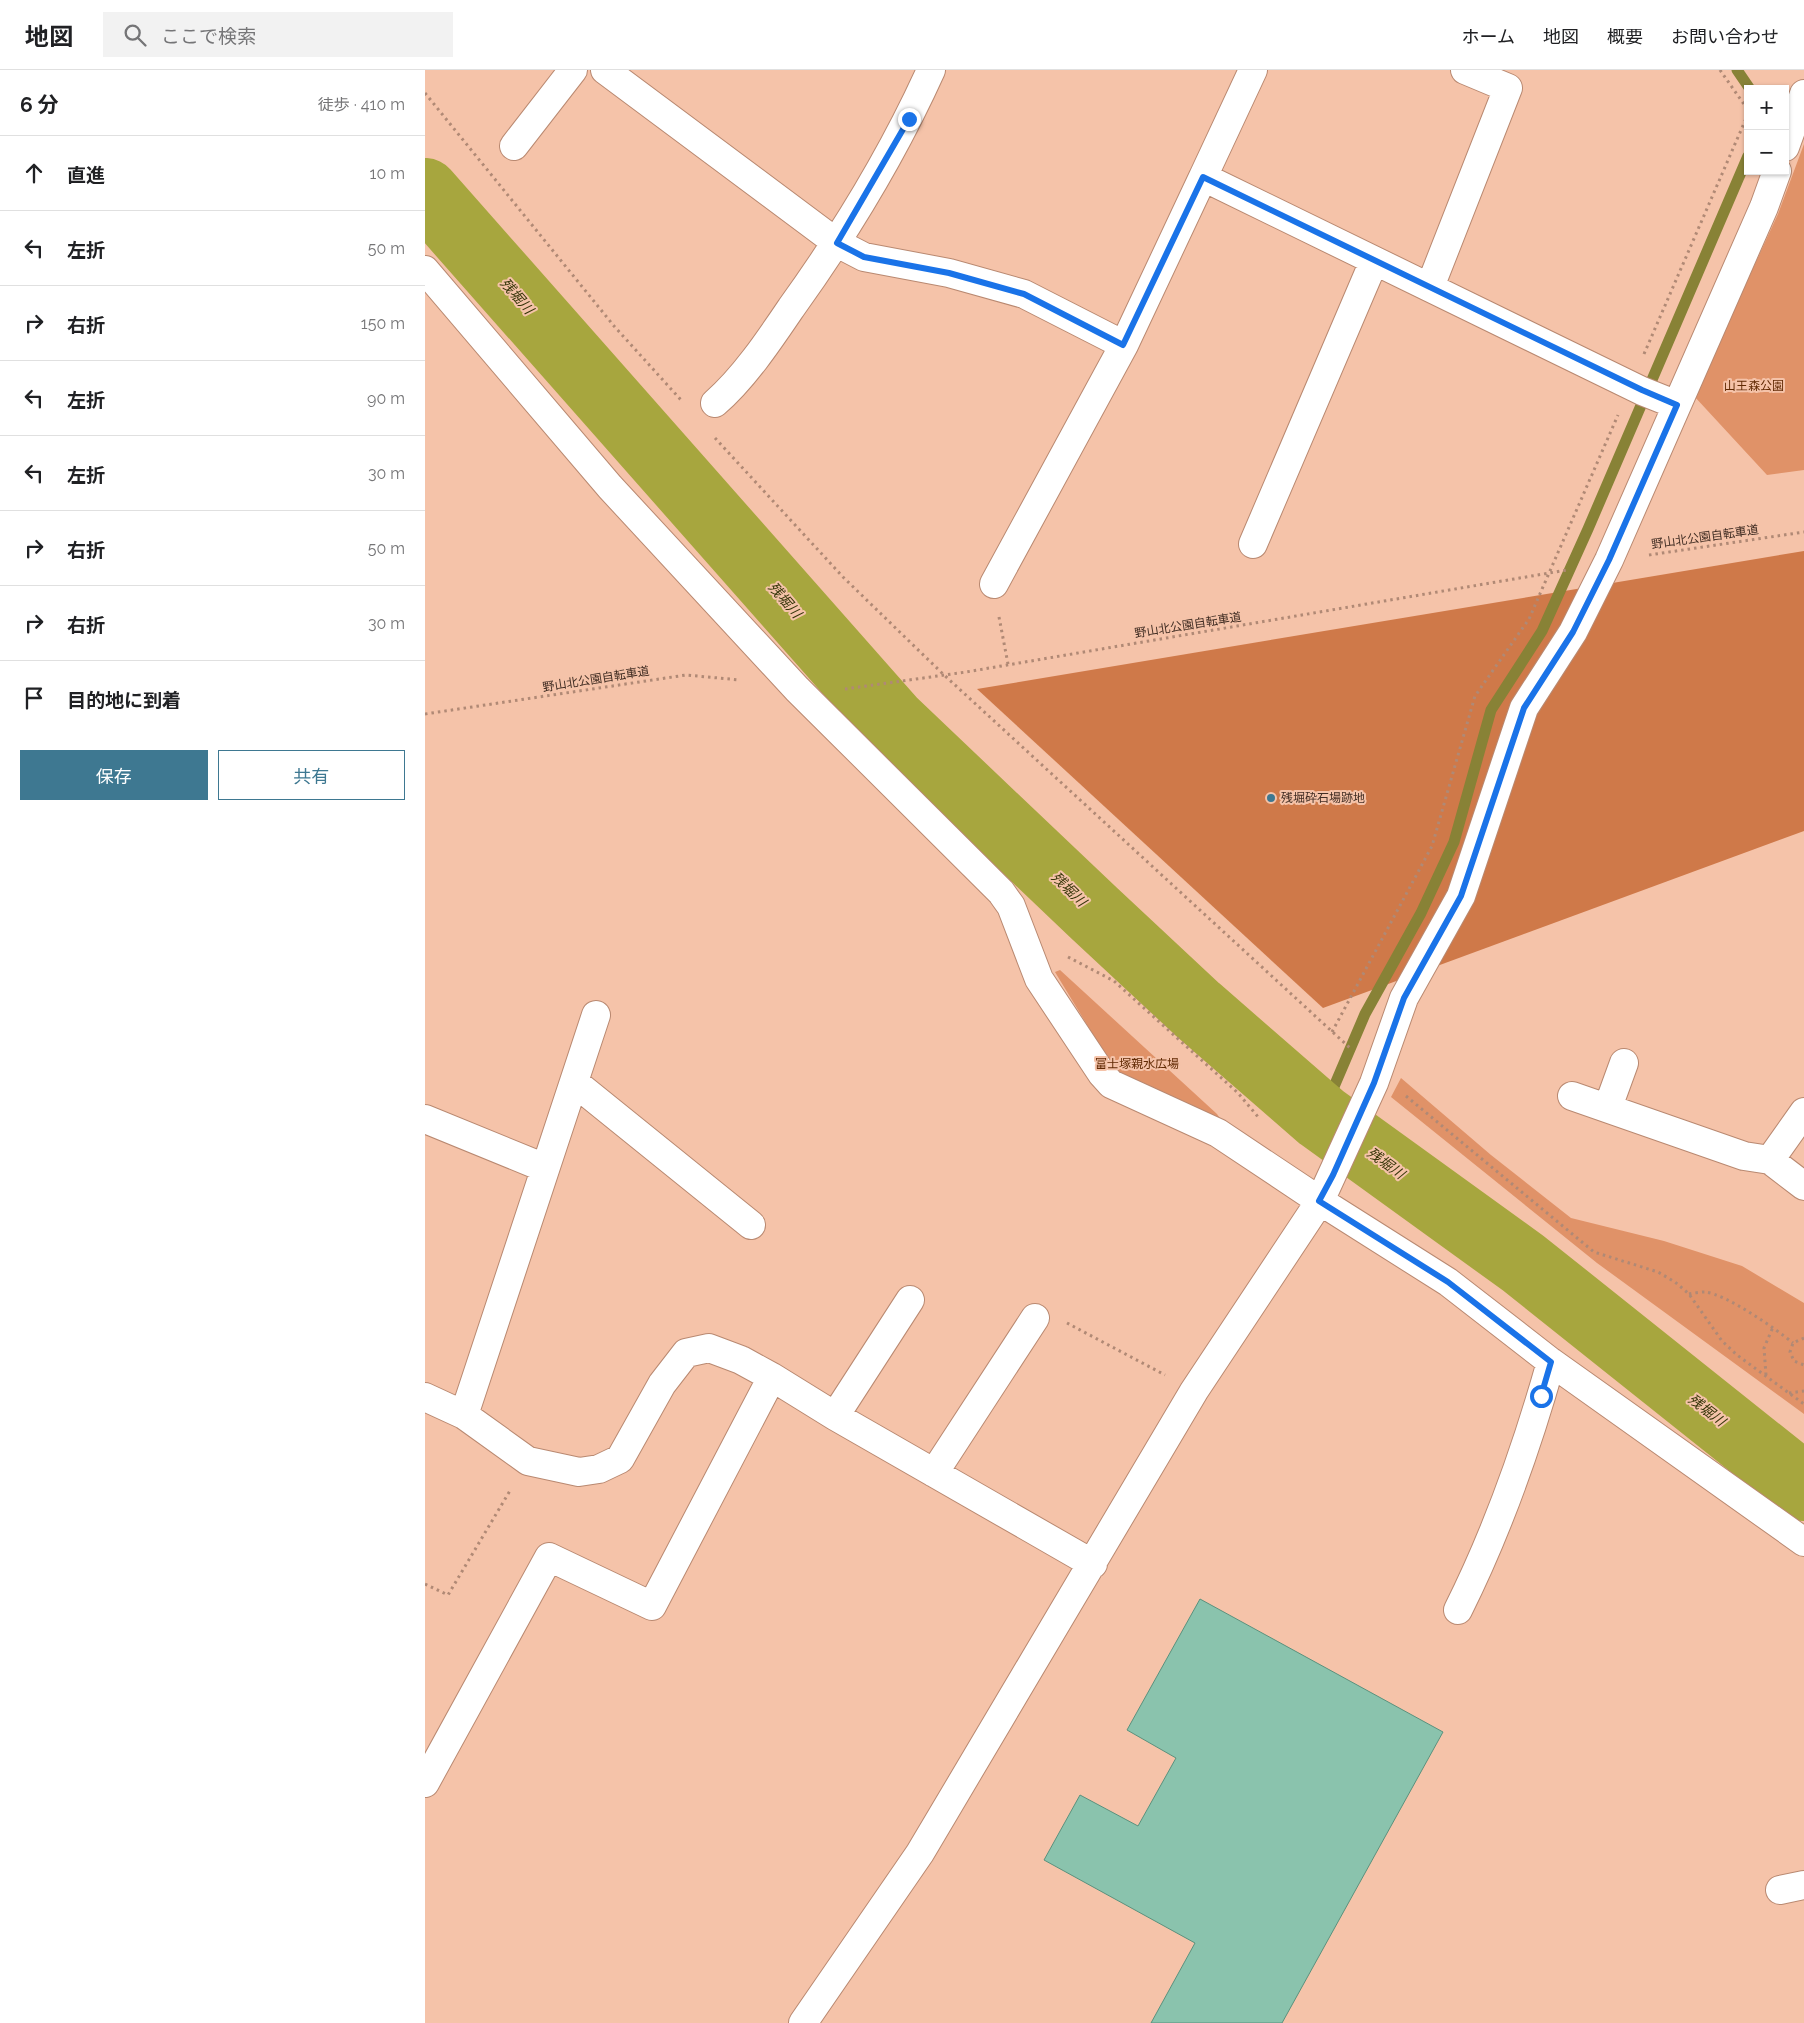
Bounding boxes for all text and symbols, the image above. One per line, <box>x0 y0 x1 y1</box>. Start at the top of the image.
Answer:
search box <box>103 12 453 57</box>
icon: search <box>121 21 149 49</box>
text: 地図 <box>25 22 73 51</box>
text: ここで検索 <box>161 25 256 47</box>
text: ホーム <box>1462 26 1515 47</box>
text: 地図 <box>1543 26 1579 47</box>
text: 概要 <box>1607 26 1643 47</box>
text: お問い合わせ <box>1671 26 1779 47</box>
map controls <box>1744 85 1789 175</box>
button: + <box>1744 85 1789 130</box>
text: 6 分 <box>20 92 59 117</box>
text: 徒歩 · 410 m <box>318 95 405 114</box>
route end <box>898 108 921 131</box>
button: − <box>1744 130 1789 175</box>
icon: ahead <box>20 159 48 187</box>
text: 直進 <box>67 164 105 186</box>
text: 10 m <box>370 164 405 183</box>
icon: left <box>20 234 48 262</box>
text: 左折 <box>67 239 105 261</box>
text: 50 m <box>368 239 405 258</box>
water label: 残堀川 <box>497 275 538 319</box>
icon: right <box>20 309 48 337</box>
text: 右折 <box>67 314 105 336</box>
text: 150 m <box>361 314 405 333</box>
park label: 山王森公園 <box>1724 379 1784 393</box>
icon: left <box>20 384 48 412</box>
text: 左折 <box>67 389 105 411</box>
text: 90 m <box>367 389 405 408</box>
icon: left <box>20 459 48 487</box>
text: 左折 <box>67 464 105 486</box>
text: 30 m <box>368 464 405 483</box>
street label: 野山北公園自転車道 <box>1651 523 1759 551</box>
icon: right <box>20 534 48 562</box>
text: 右折 <box>67 539 105 561</box>
text: 50 m <box>368 539 405 558</box>
water label: 残堀川 <box>765 579 806 623</box>
icon: right <box>20 609 48 637</box>
street label: 野山北公園自転車道 <box>1134 610 1242 640</box>
text: 右折 <box>67 614 105 636</box>
text: 30 m <box>368 614 405 633</box>
street label: 野山北公園自転車道 <box>542 664 650 694</box>
icon: arrive <box>20 684 48 712</box>
text: 目的地に到着 <box>67 689 181 711</box>
button: 保存 <box>20 750 208 800</box>
button: 共有 <box>218 750 405 800</box>
place label: 残堀砕石場跡地 <box>1281 791 1365 805</box>
marker: 残堀砕石場跡地 <box>1265 792 1277 804</box>
water label: 残堀川 <box>1048 869 1091 911</box>
park label: 富士塚親水広場 <box>1095 1057 1179 1071</box>
water label: 残堀川 <box>1364 1144 1409 1183</box>
route start <box>1530 1385 1553 1408</box>
water label: 残堀川 <box>1686 1391 1730 1430</box>

